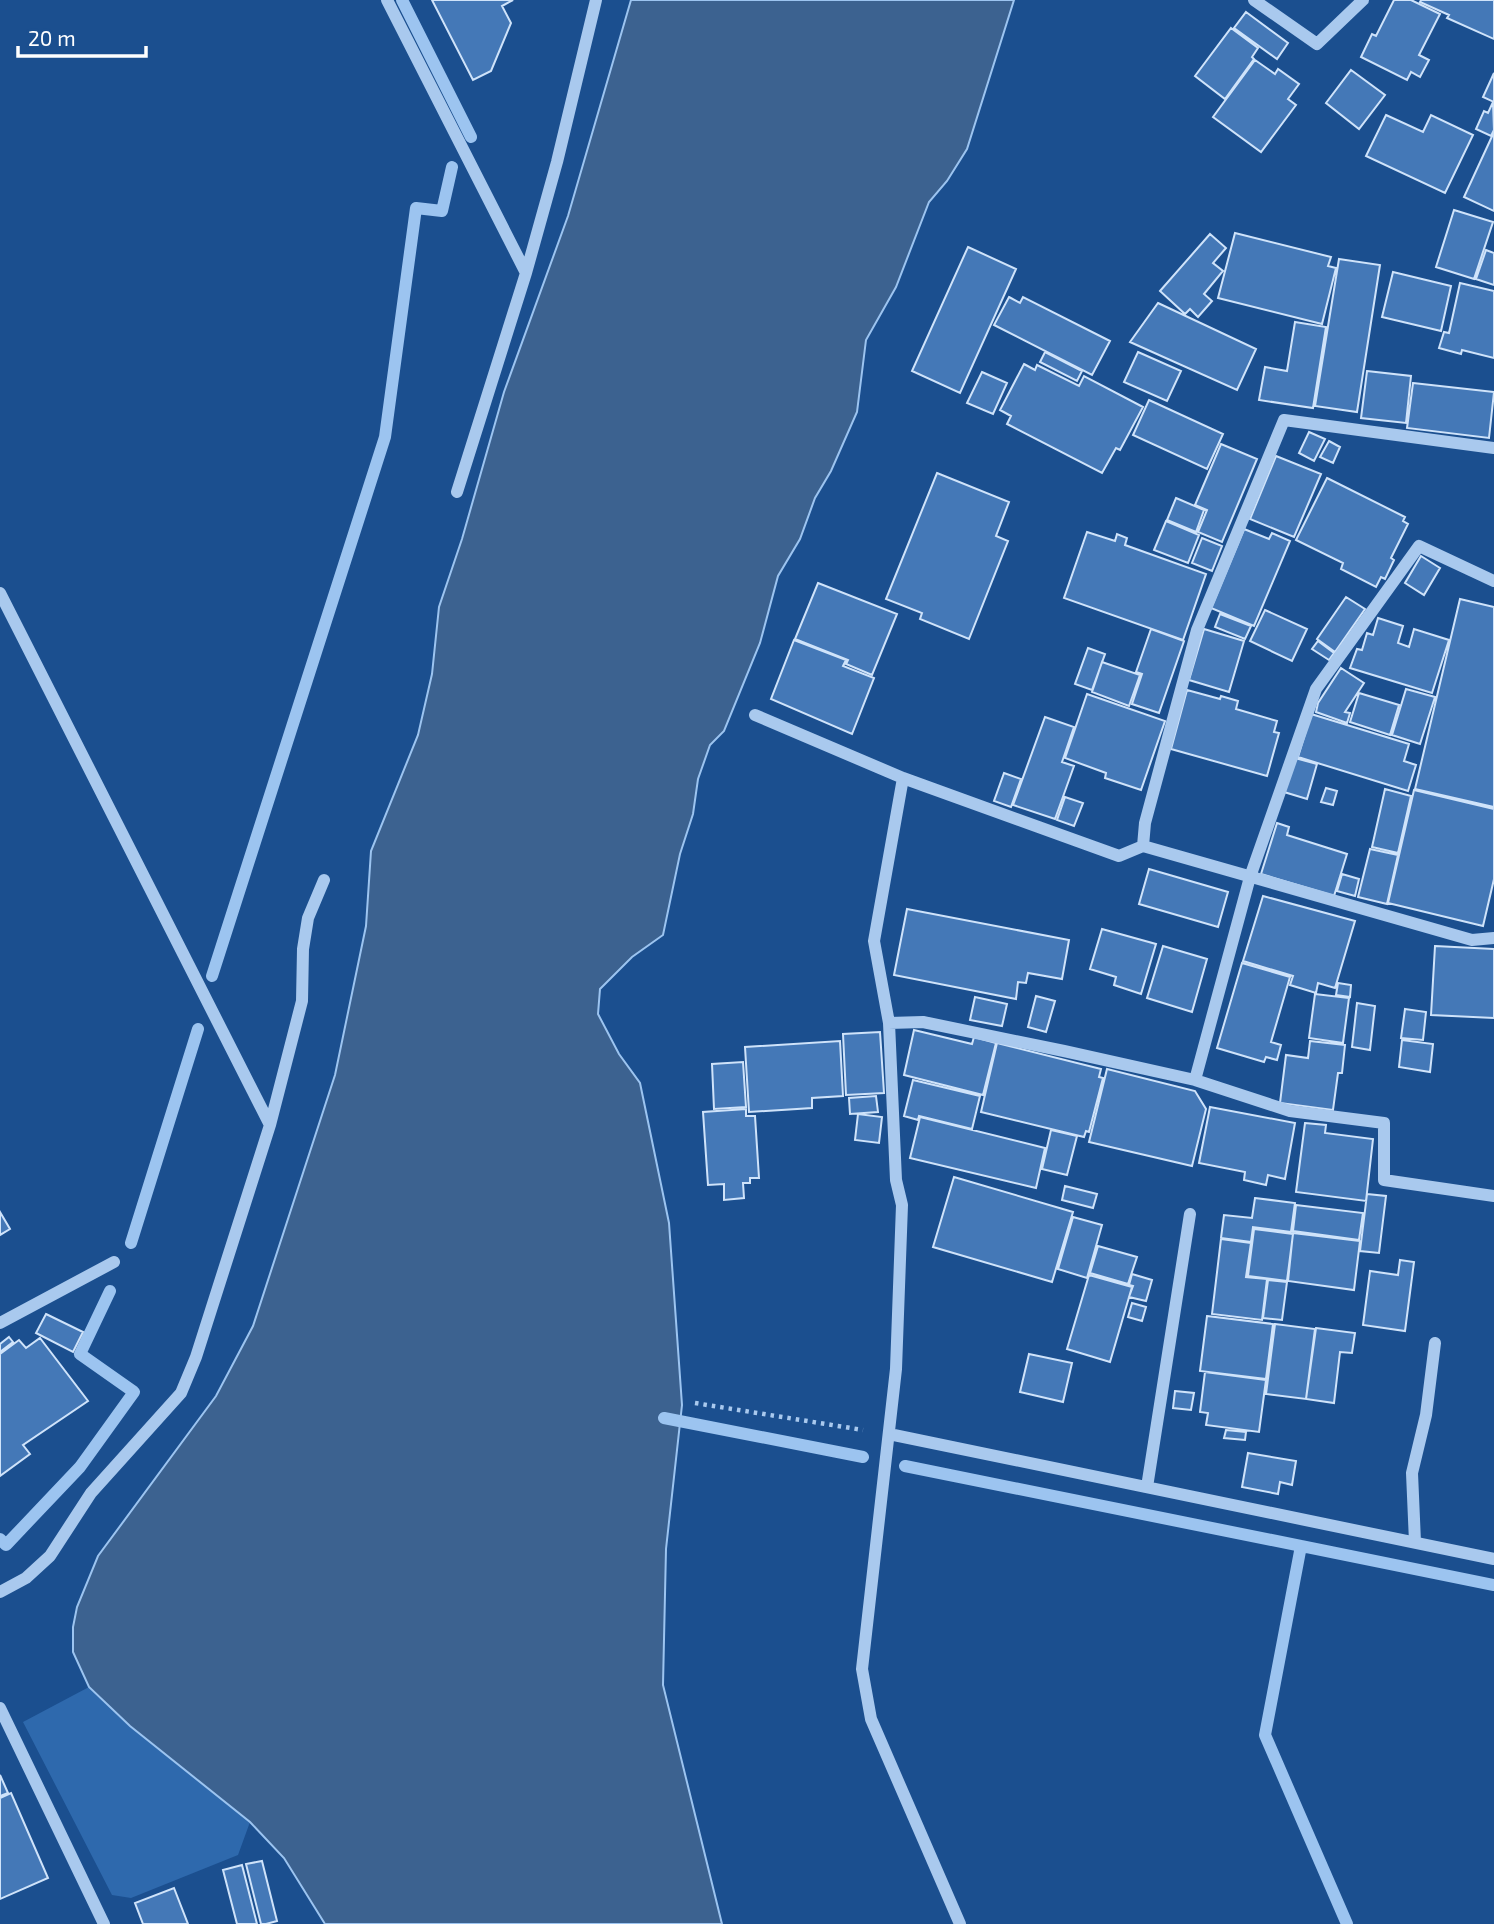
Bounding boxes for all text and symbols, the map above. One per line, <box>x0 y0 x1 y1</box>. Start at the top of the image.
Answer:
scale bar <box>18 14 145 58</box>
text: 20 m <box>28 25 76 50</box>

